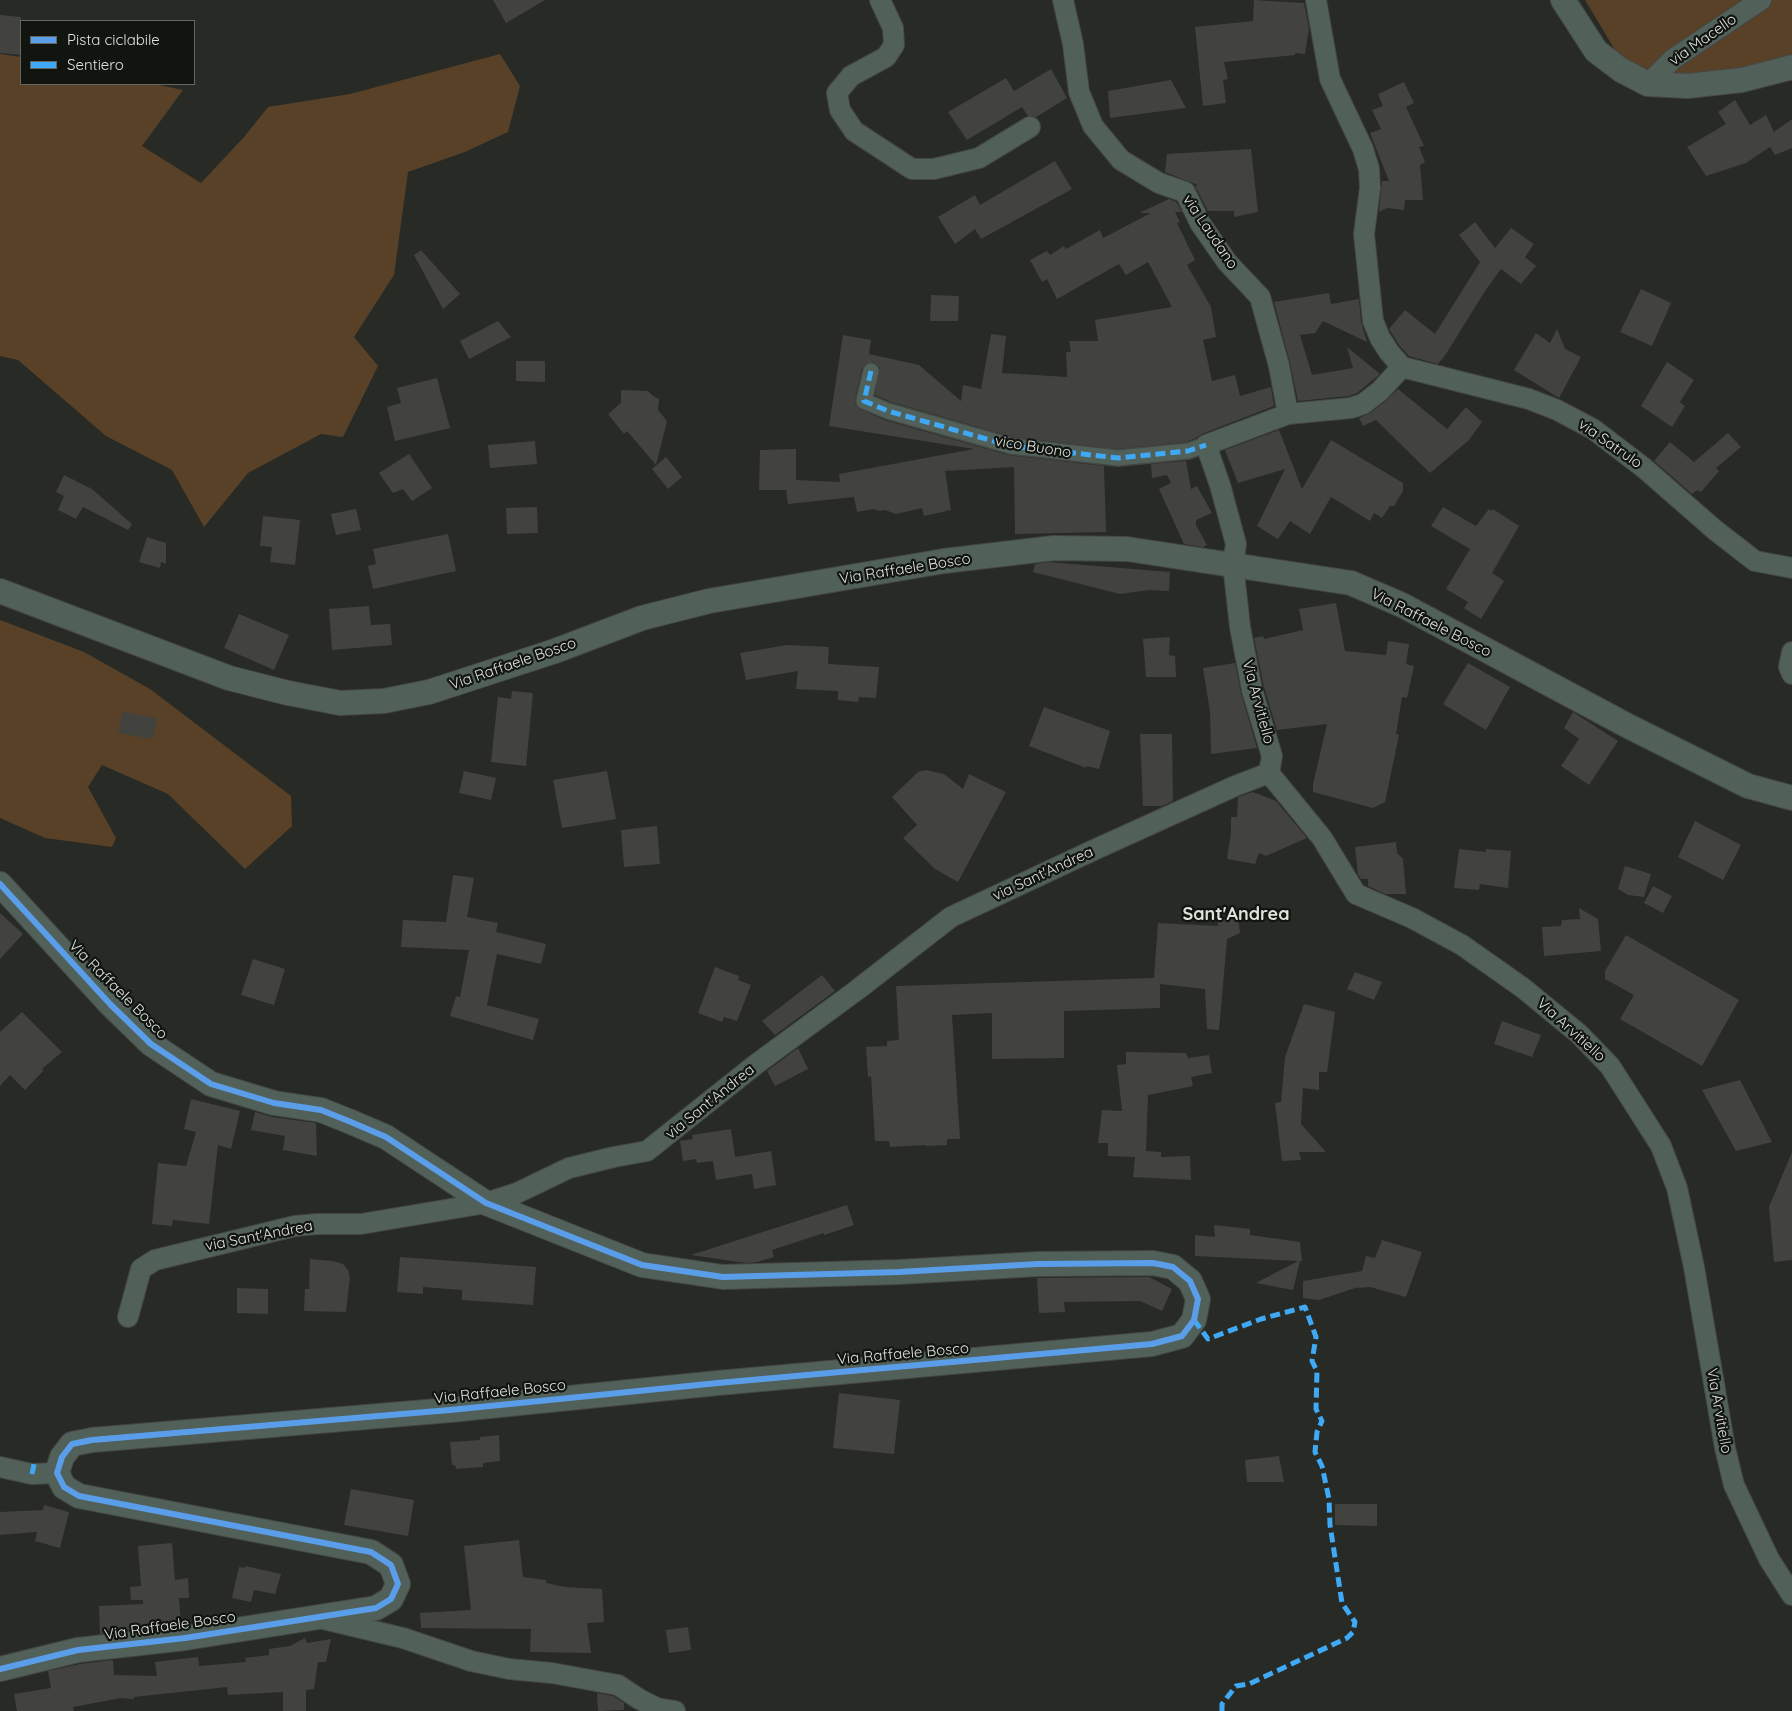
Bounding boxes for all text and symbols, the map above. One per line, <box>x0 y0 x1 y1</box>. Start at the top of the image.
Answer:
street label: via Macello <box>1666 10 1740 70</box>
legend <box>20 20 195 85</box>
text: Pista ciclabile <box>67 30 160 49</box>
text: Sentiero <box>67 55 124 74</box>
street label: via Laudano <box>1179 191 1241 273</box>
street label: via Satrulo <box>1575 416 1645 472</box>
street label: vico Buono <box>993 432 1073 462</box>
street label: Via Raffaele Bosco <box>838 550 972 588</box>
street label: Via Raffaele Bosco <box>1368 585 1494 661</box>
street label: Via Raffaele Bosco <box>447 634 579 694</box>
street label: Via Arvitiello <box>1238 658 1278 746</box>
street label: via Sant'Andrea <box>990 843 1096 905</box>
district label: Sant'Andrea <box>1183 904 1289 926</box>
street label: Via Raffaele Bosco <box>65 937 171 1043</box>
street label: Via Arvitiello <box>1533 994 1609 1066</box>
street label: via Sant'Andrea <box>662 1061 758 1143</box>
street label: via Sant'Andrea <box>204 1217 314 1255</box>
street label: Via Raffaele Bosco <box>836 1339 970 1369</box>
street label: Via Arvitiello <box>1703 1367 1735 1455</box>
street label: Via Raffaele Bosco <box>433 1376 567 1408</box>
street label: Via Raffaele Bosco <box>103 1608 237 1644</box>

